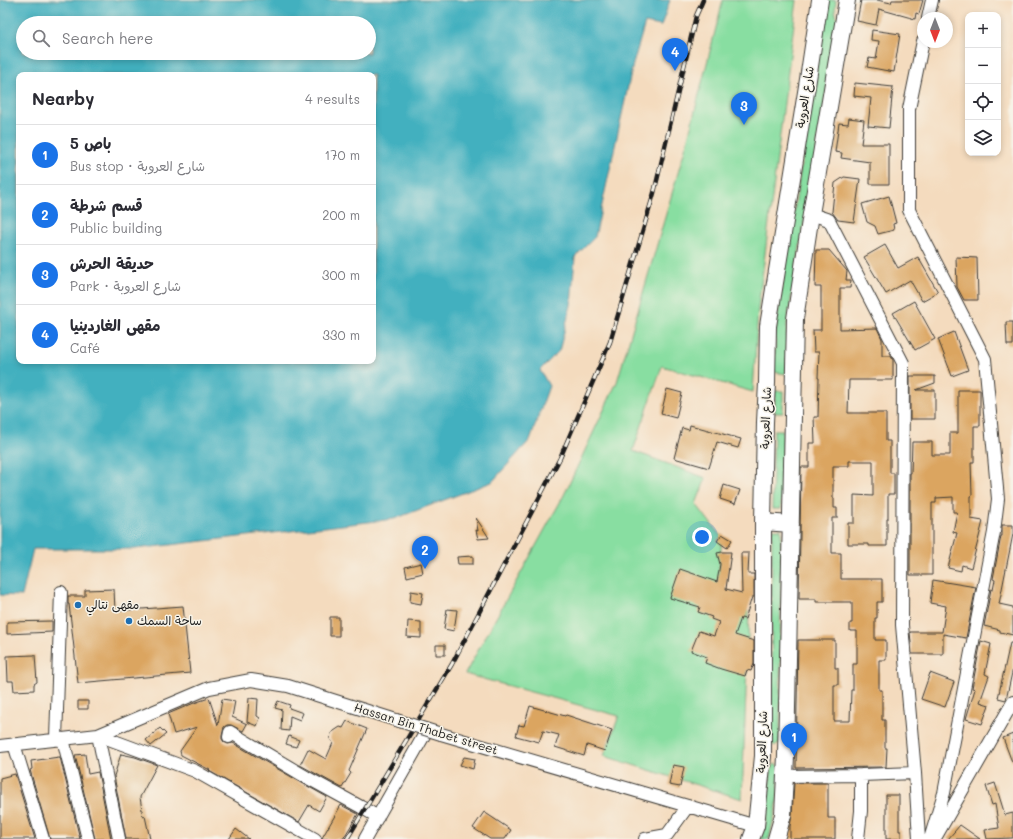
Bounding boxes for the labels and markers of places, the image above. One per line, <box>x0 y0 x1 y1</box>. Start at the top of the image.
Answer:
pin: 4 <box>662 38 688 71</box>
pin: 3 <box>731 92 757 125</box>
pin: 2 <box>412 536 438 569</box>
place label: مقهى نتالي <box>86 596 139 616</box>
marker: مقهى نتالي <box>73 600 83 610</box>
place label: ساحة السمك <box>137 612 202 628</box>
marker: ساحة السمك <box>124 616 134 626</box>
pin: 1 <box>781 723 807 756</box>

